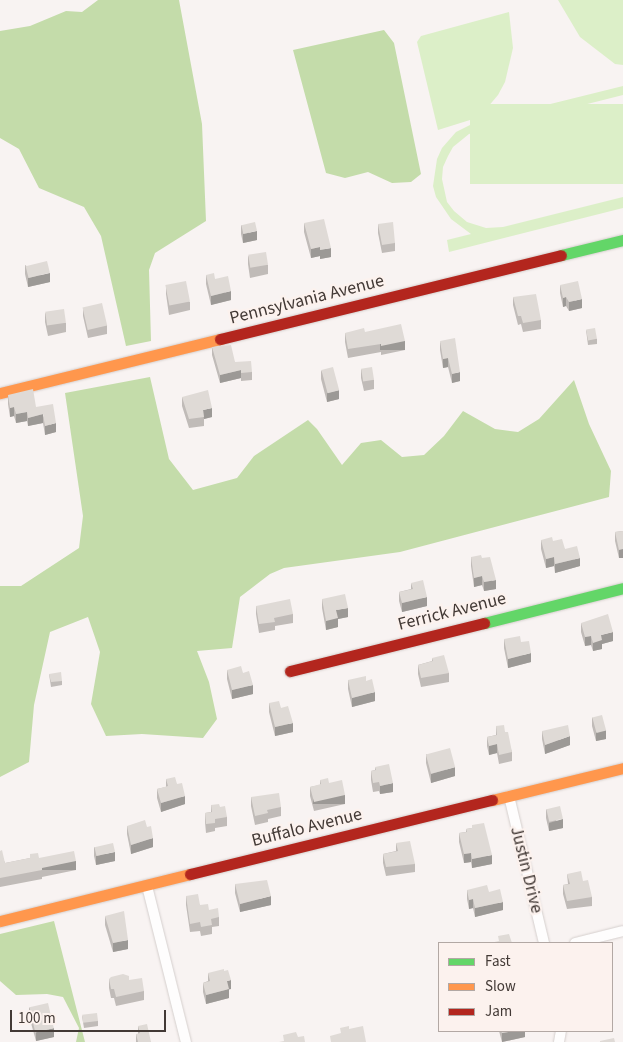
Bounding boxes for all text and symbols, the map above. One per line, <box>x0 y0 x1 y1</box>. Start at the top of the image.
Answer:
street label: Pennsylvania Avenue <box>228 270 386 330</box>
street label: Ferrick Avenue <box>396 588 508 636</box>
street label: Buffalo Avenue <box>250 804 364 852</box>
street label: Justin Drive <box>505 824 547 916</box>
legend <box>438 942 613 1032</box>
text: Fast <box>485 951 511 972</box>
text: Slow <box>485 976 516 997</box>
scale bar <box>12 1000 169 1032</box>
text: Jam <box>485 1001 512 1022</box>
text: 100 m <box>18 1008 56 1029</box>

